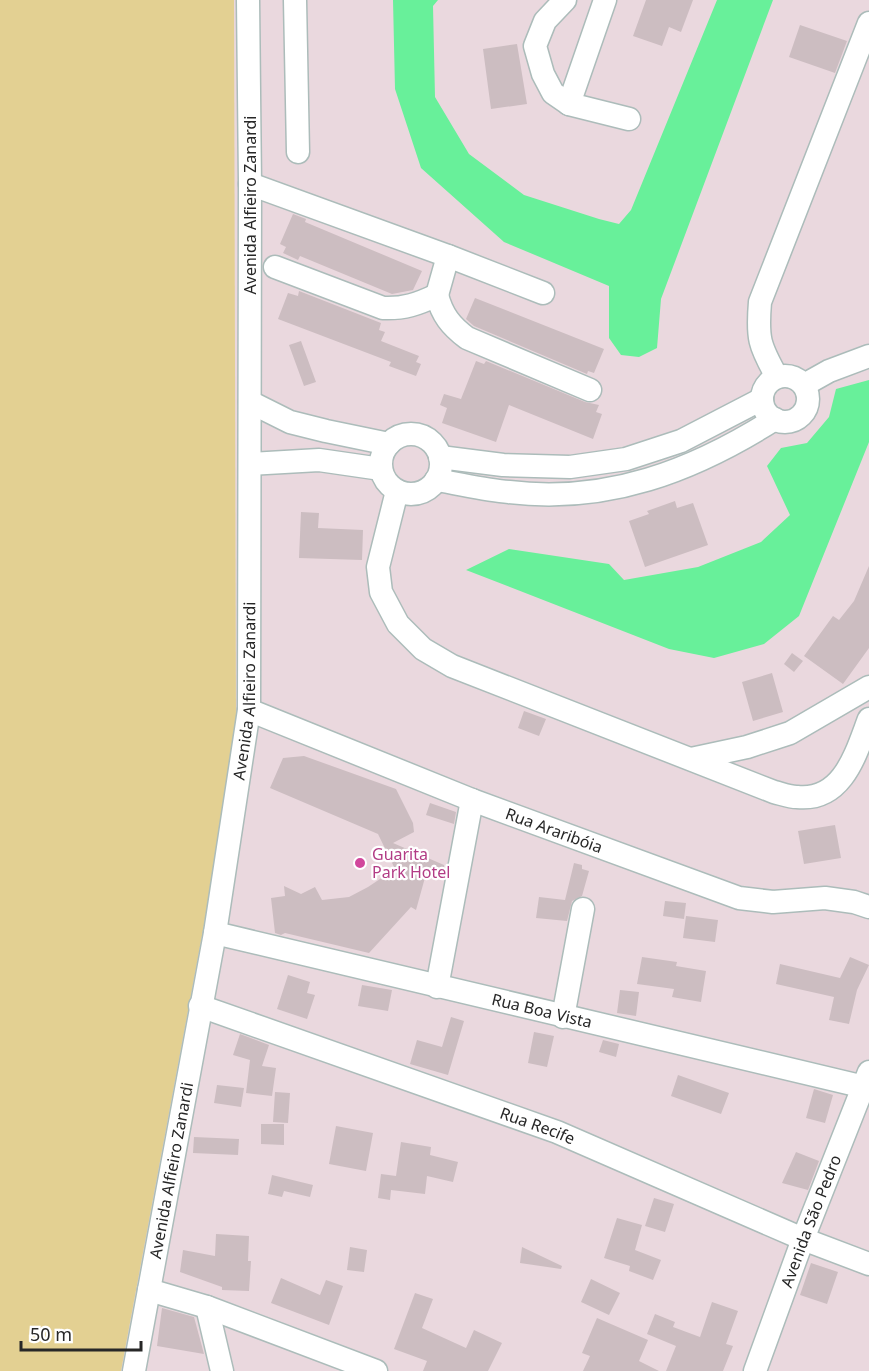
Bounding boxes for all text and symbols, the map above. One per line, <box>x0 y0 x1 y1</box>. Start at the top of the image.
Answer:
street label: Avenida Alfieiro Zanardi <box>239 116 261 294</box>
street label: Avenida Alfieiro Zanardi <box>227 601 261 781</box>
street label: Rua Araribóia <box>503 802 606 858</box>
place label: Guarita Park Hotel <box>372 843 450 883</box>
marker: Guarita Park Hotel <box>353 856 367 870</box>
street label: Rua Boa Vista <box>490 988 594 1033</box>
street label: Avenida Alfieiro Zanardi <box>144 1080 198 1260</box>
street label: Rua Recife <box>497 1102 578 1150</box>
street label: Avenida São Pedro <box>775 1151 846 1290</box>
scale bar <box>21 1314 141 1352</box>
text: 50 m <box>30 1322 72 1346</box>

